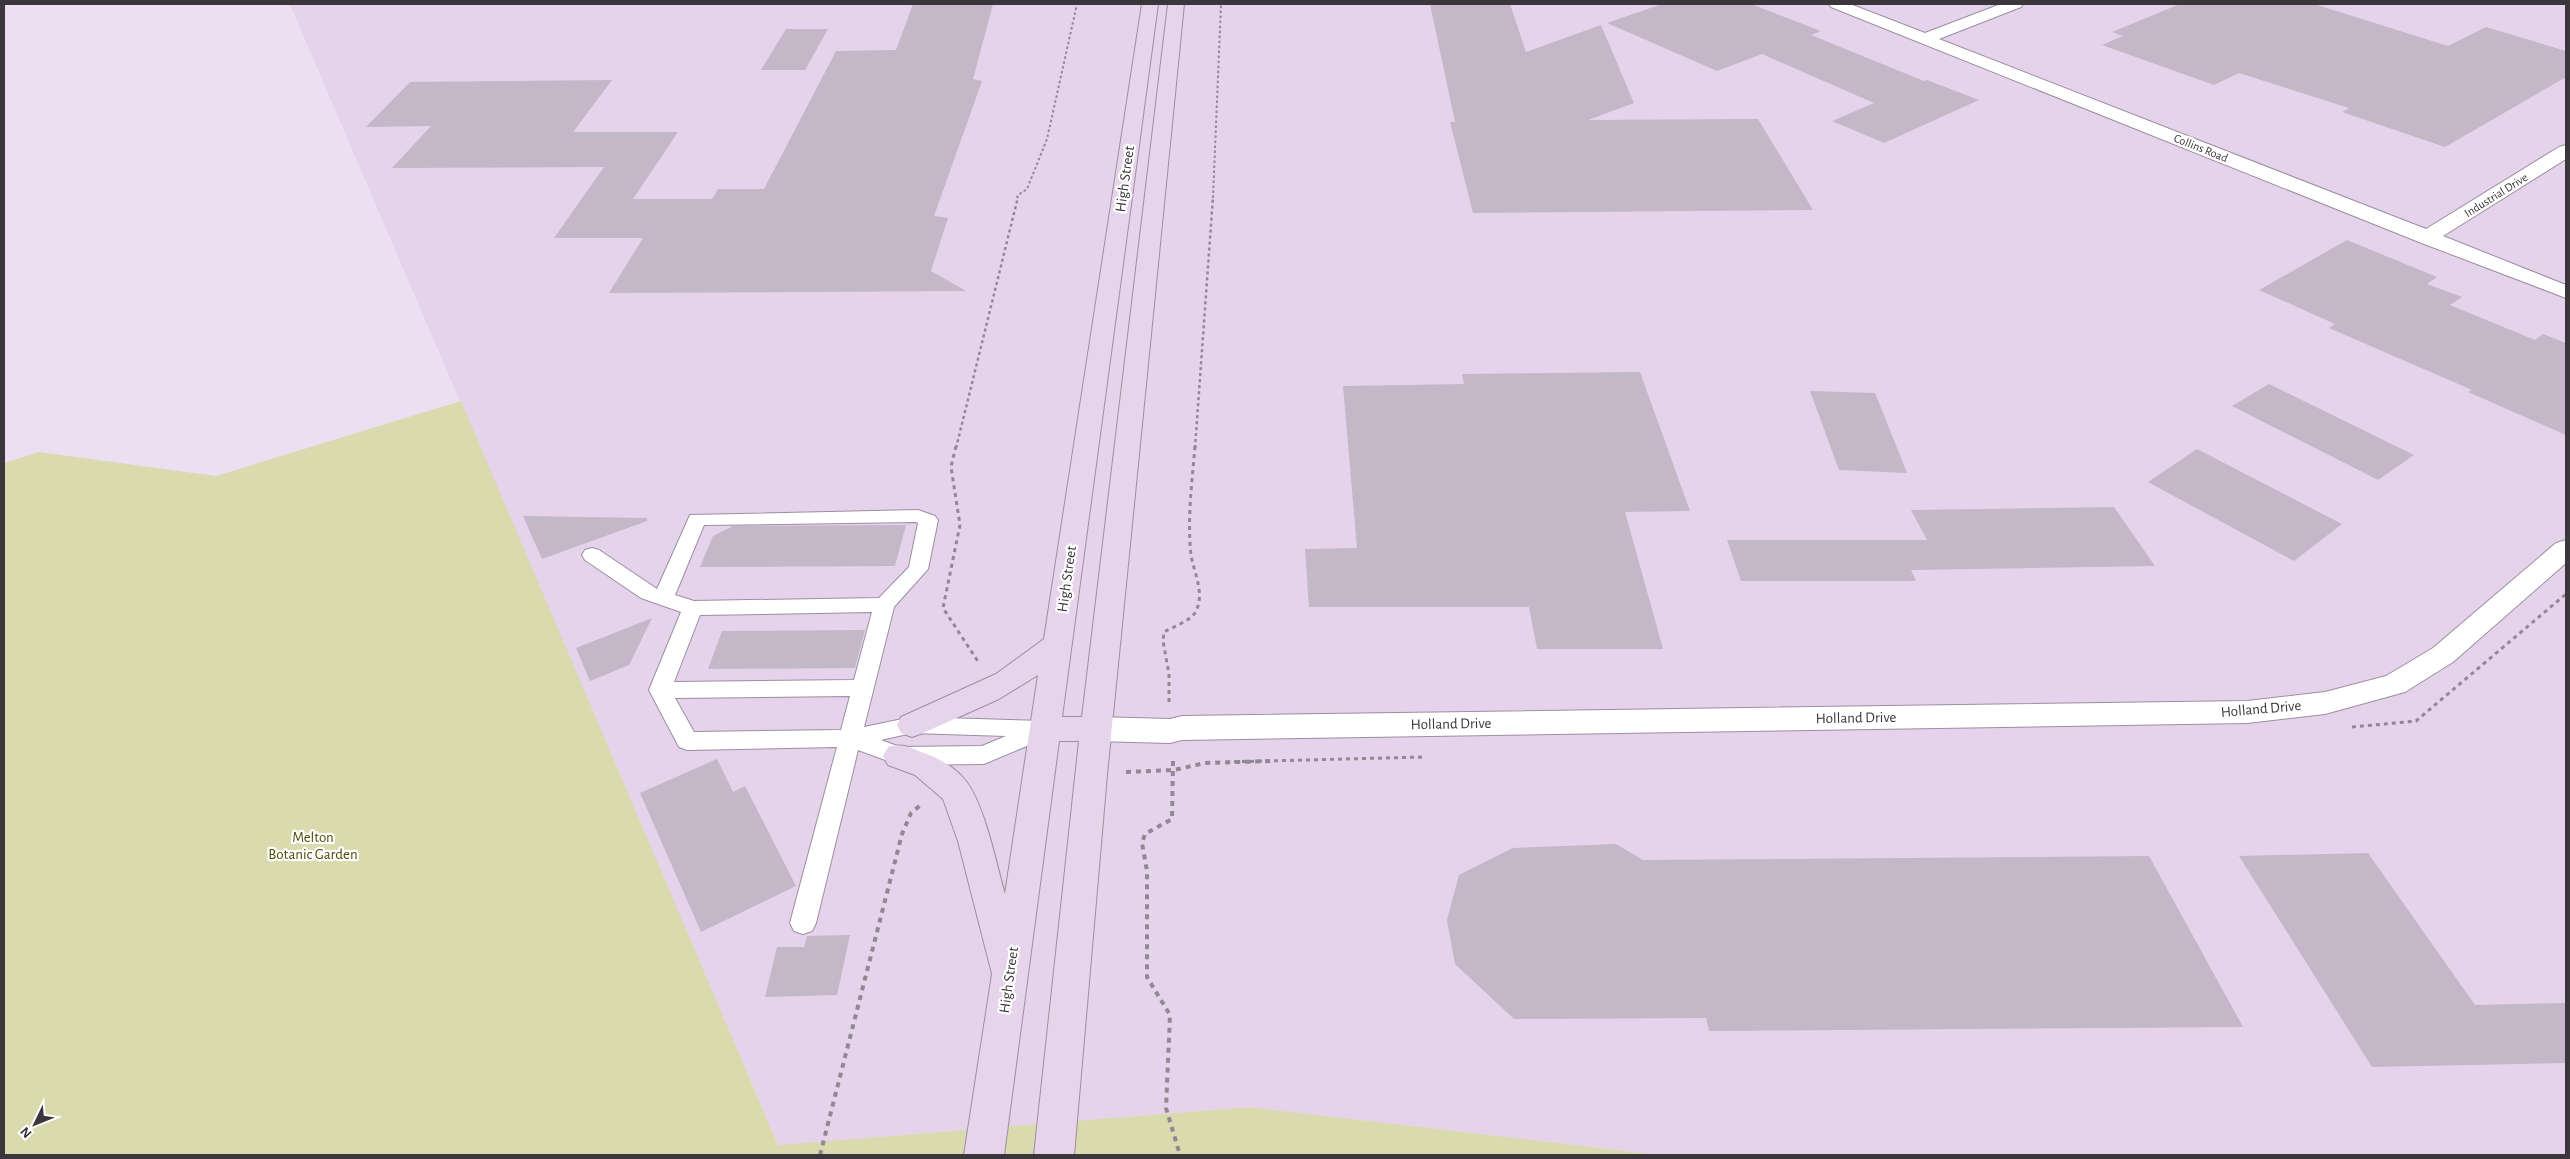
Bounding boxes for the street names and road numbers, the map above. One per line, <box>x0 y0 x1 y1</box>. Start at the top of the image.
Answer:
street label: Collins Road <box>2172 132 2230 164</box>
street label: High Street <box>1113 145 1137 213</box>
street label: Industrial Drive <box>2462 171 2530 219</box>
street label: High Street <box>1055 545 1079 613</box>
street label: Holland Drive <box>2220 698 2302 720</box>
street label: Holland Drive <box>1816 710 1897 726</box>
street label: Holland Drive <box>1411 716 1492 732</box>
street label: High Street <box>997 946 1021 1014</box>

